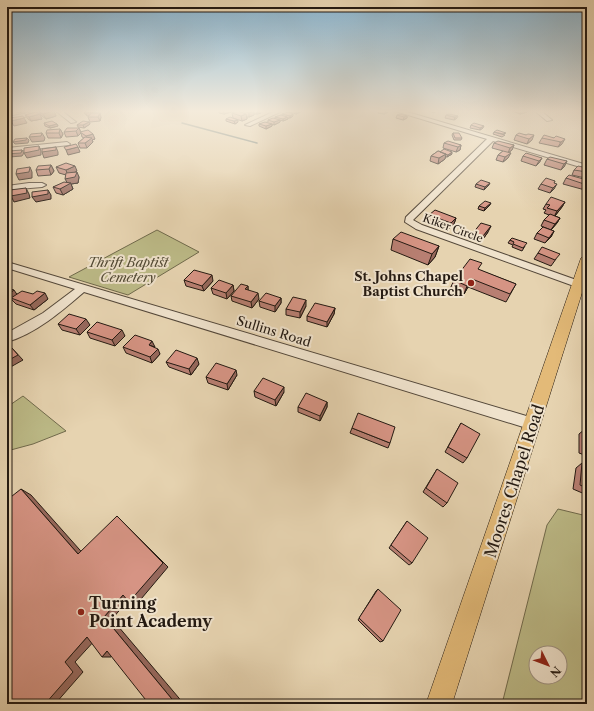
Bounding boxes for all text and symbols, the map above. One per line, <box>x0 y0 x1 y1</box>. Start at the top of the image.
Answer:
street label: Kiker Circle <box>421 211 485 245</box>
park label: Thrift Baptist Cemetery <box>88 254 169 285</box>
place label: St. Johns Chapel Baptist Church <box>354 268 463 299</box>
marker: St. Johns Chapel Baptist Church <box>466 278 476 288</box>
street label: Sullins Road <box>235 312 313 350</box>
street label: Moores Chapel Road <box>480 401 548 560</box>
place label: Turning Point Academy <box>89 593 213 631</box>
marker: Turning Point Academy <box>76 607 86 617</box>
north arrow <box>528 645 568 685</box>
text: N <box>547 663 564 680</box>

